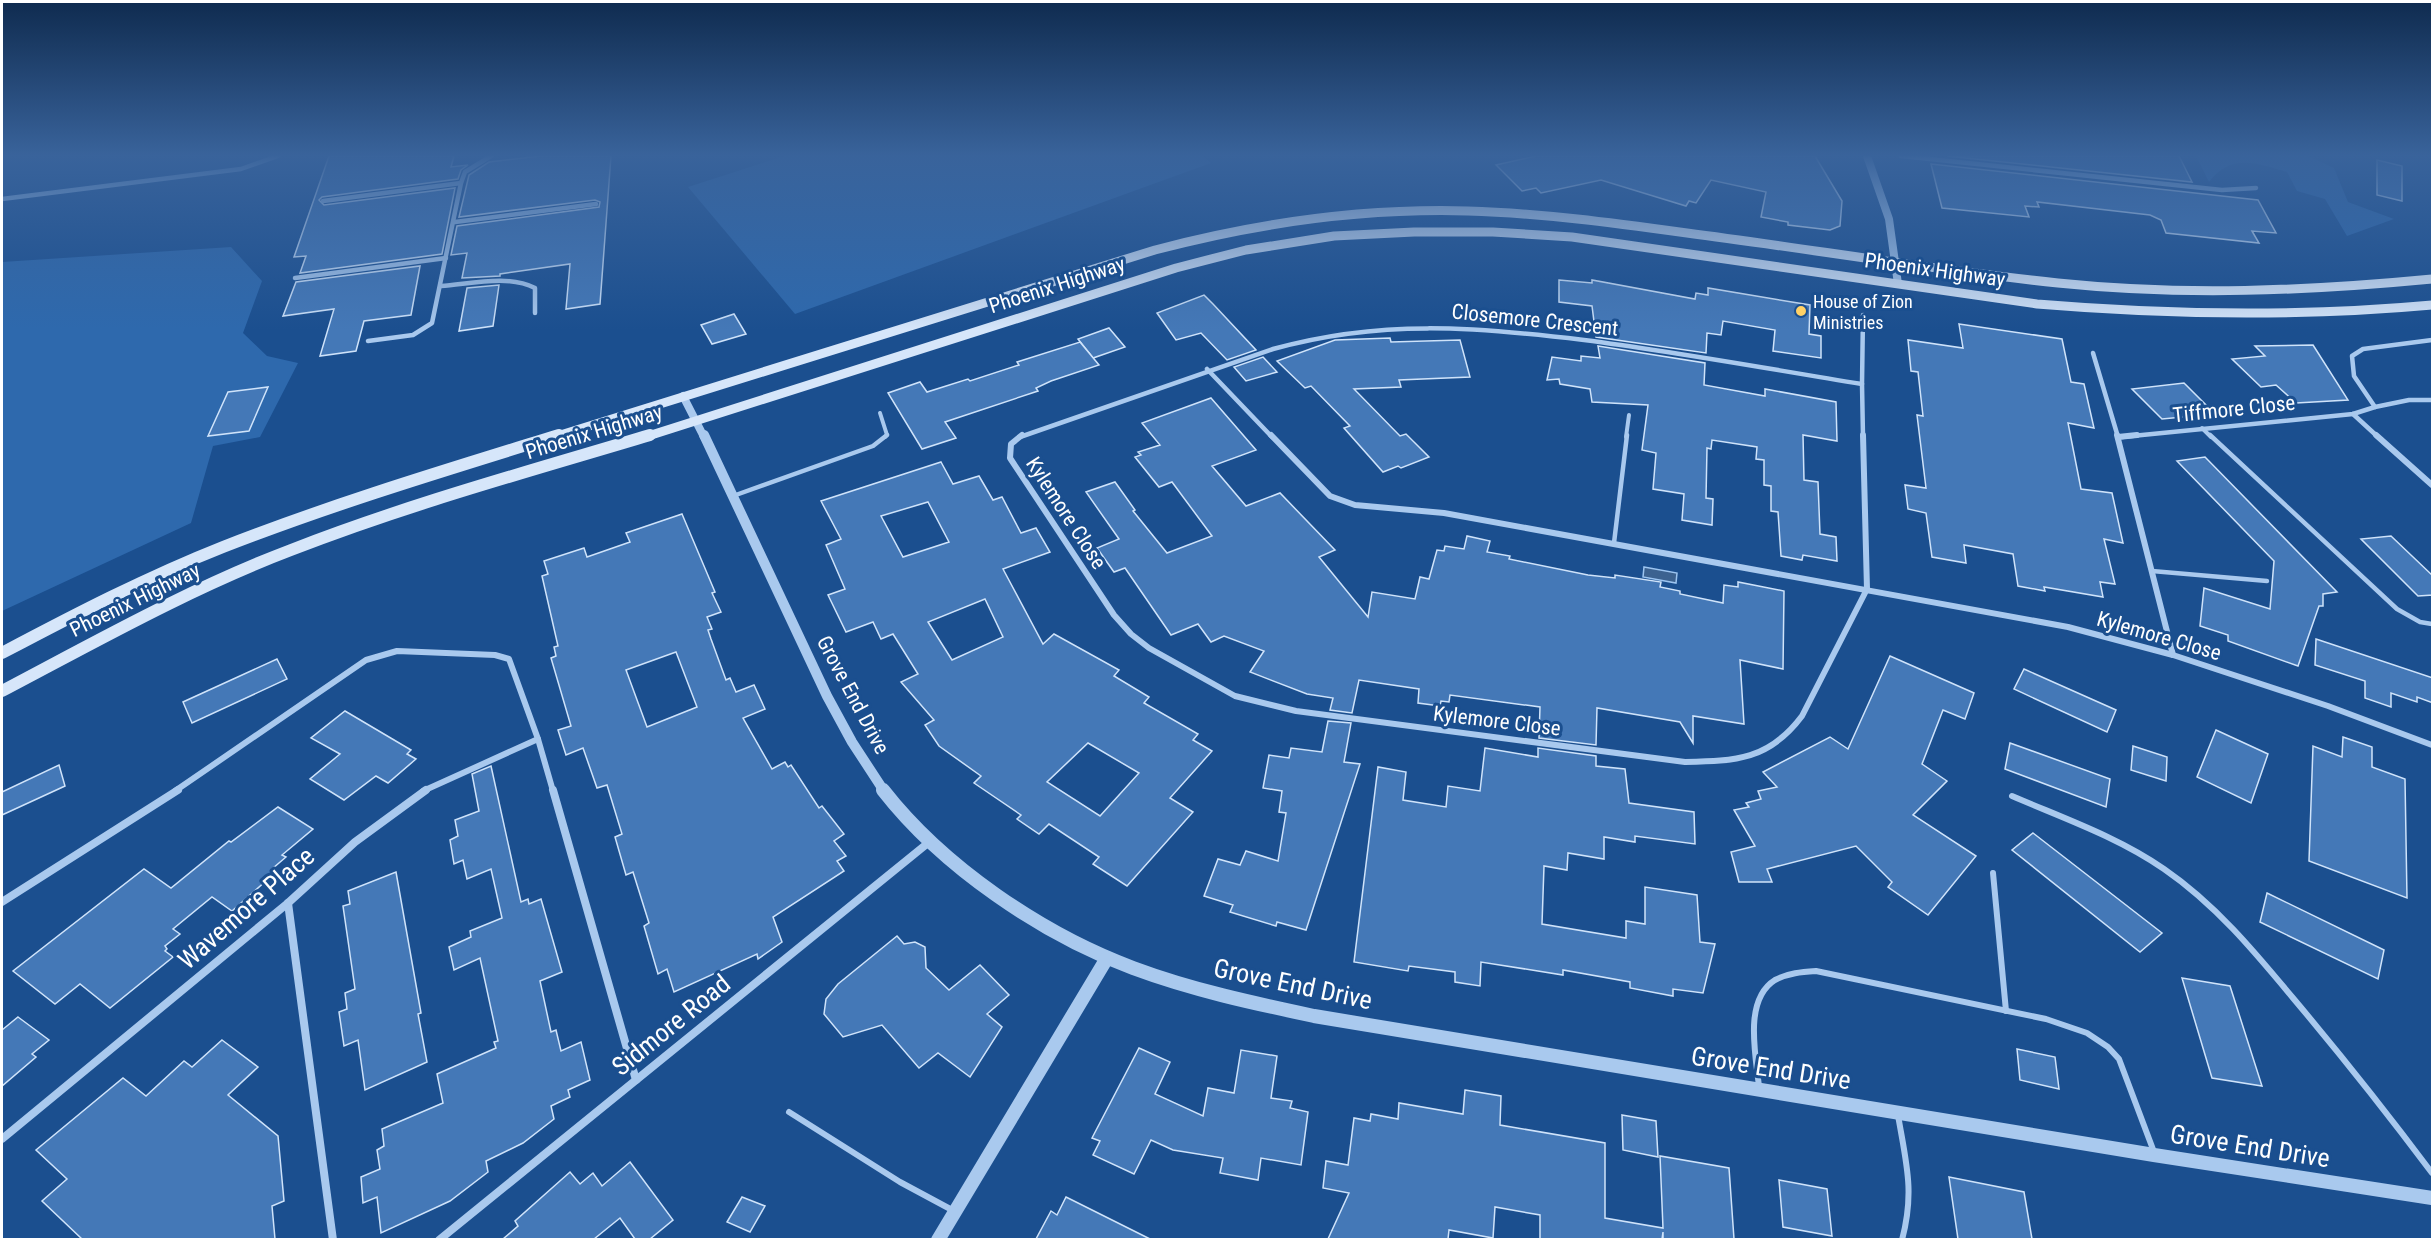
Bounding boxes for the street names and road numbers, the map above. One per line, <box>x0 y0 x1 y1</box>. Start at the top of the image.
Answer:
street label: Phoenix Highway <box>1863 248 2007 292</box>
street label: Phoenix Highway <box>986 252 1128 318</box>
street label: Closemore Crescent <box>1451 299 1619 341</box>
street label: Tiffmore Close <box>2172 391 2297 427</box>
street label: Phoenix Highway <box>523 400 666 464</box>
street label: Kylemore Close <box>1021 453 1111 573</box>
street label: Phoenix Highway <box>66 558 204 642</box>
street label: Kylemore Close <box>2094 607 2224 665</box>
street label: Grove End Drive <box>812 632 894 758</box>
street label: Kylemore Close <box>1432 701 1562 741</box>
street label: Wavemore Place <box>172 841 320 975</box>
street label: Grove End Drive <box>1211 953 1375 1015</box>
street label: Sidmore Road <box>606 968 736 1082</box>
street label: Grove End Drive <box>1689 1041 1853 1095</box>
street label: Grove End Drive <box>2168 1119 2332 1173</box>

